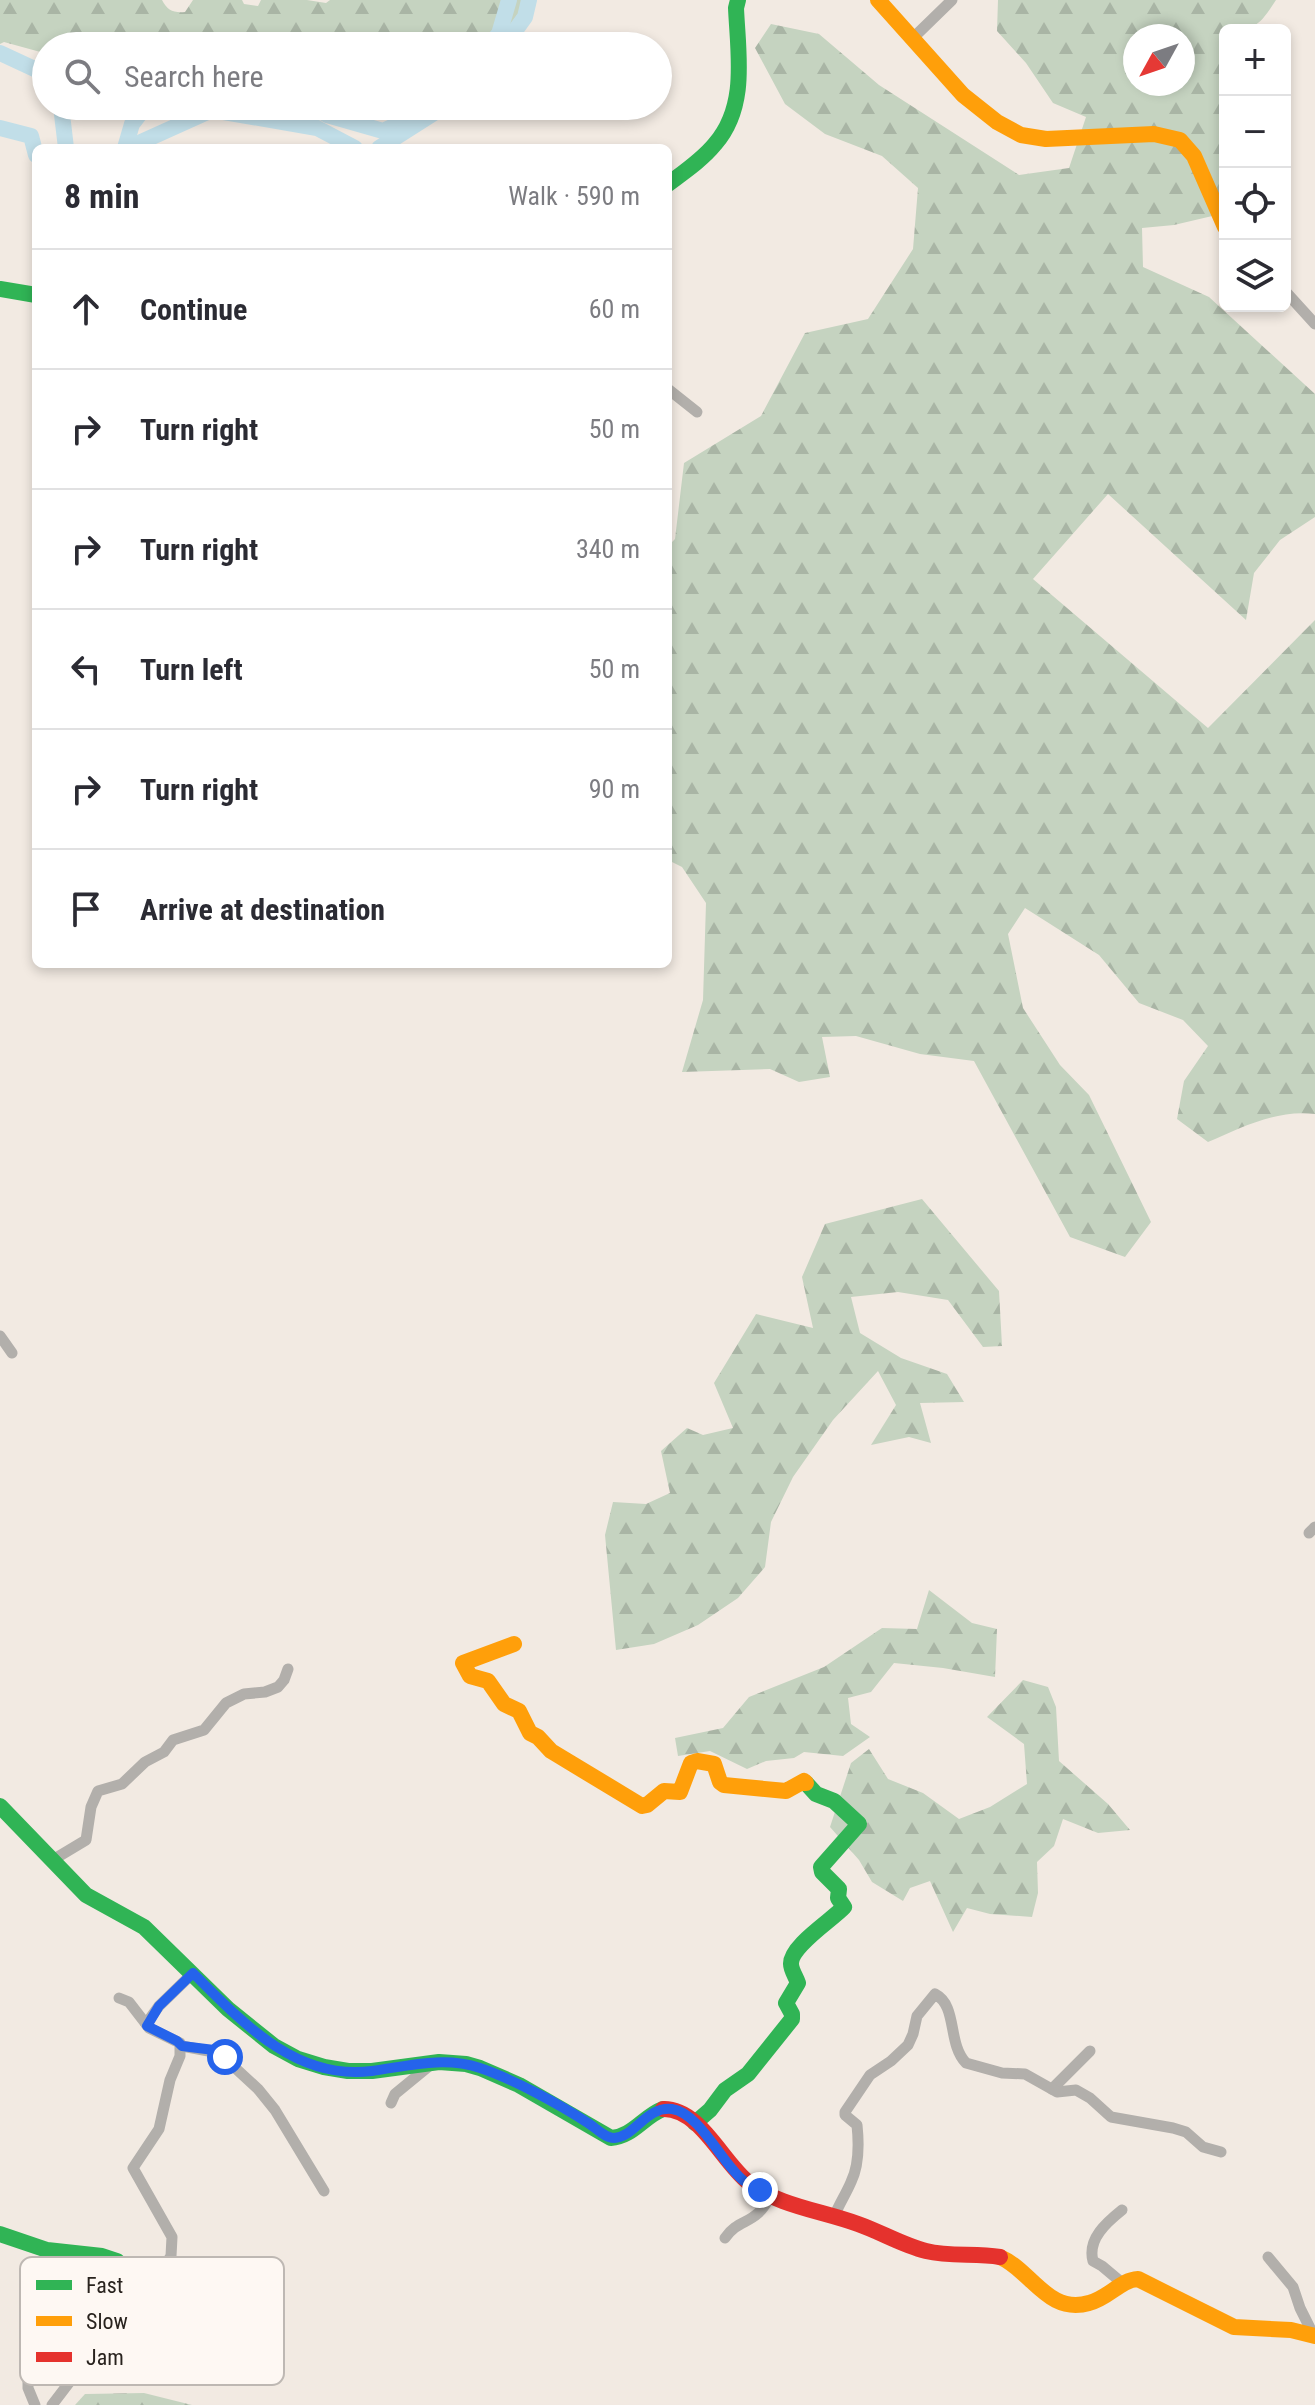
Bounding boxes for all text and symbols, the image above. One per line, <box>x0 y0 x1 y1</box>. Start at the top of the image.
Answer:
north arrow <box>1123 24 1195 96</box>
map controls <box>1219 24 1291 312</box>
button: + <box>1219 24 1291 96</box>
search box <box>32 32 672 120</box>
icon: search <box>60 54 104 98</box>
text: Search here <box>124 59 264 94</box>
button: − <box>1219 96 1291 168</box>
button: locate <box>1219 168 1291 240</box>
text: 8 min <box>64 176 140 216</box>
text: Walk · 590 m <box>508 181 640 211</box>
button: layers <box>1219 240 1291 312</box>
icon: ahead <box>64 287 108 331</box>
text: Continue <box>140 292 247 327</box>
text: 60 m <box>589 294 640 324</box>
icon: right <box>64 407 108 451</box>
text: Turn right <box>140 412 258 447</box>
text: 50 m <box>589 414 640 444</box>
icon: right <box>64 527 108 571</box>
text: Turn right <box>140 532 258 567</box>
text: 340 m <box>576 534 640 564</box>
icon: left <box>64 647 108 691</box>
text: Turn left <box>140 652 243 687</box>
text: 50 m <box>589 654 640 684</box>
icon: right <box>64 767 108 811</box>
text: Turn right <box>140 772 258 807</box>
text: 90 m <box>589 774 640 804</box>
icon: arrive <box>64 887 108 931</box>
text: Arrive at destination <box>140 892 385 927</box>
route start <box>207 2039 243 2075</box>
route end <box>742 2172 778 2208</box>
legend <box>20 2257 284 2385</box>
text: Fast <box>86 2273 123 2298</box>
text: Slow <box>86 2309 128 2334</box>
text: Jam <box>86 2345 124 2370</box>

